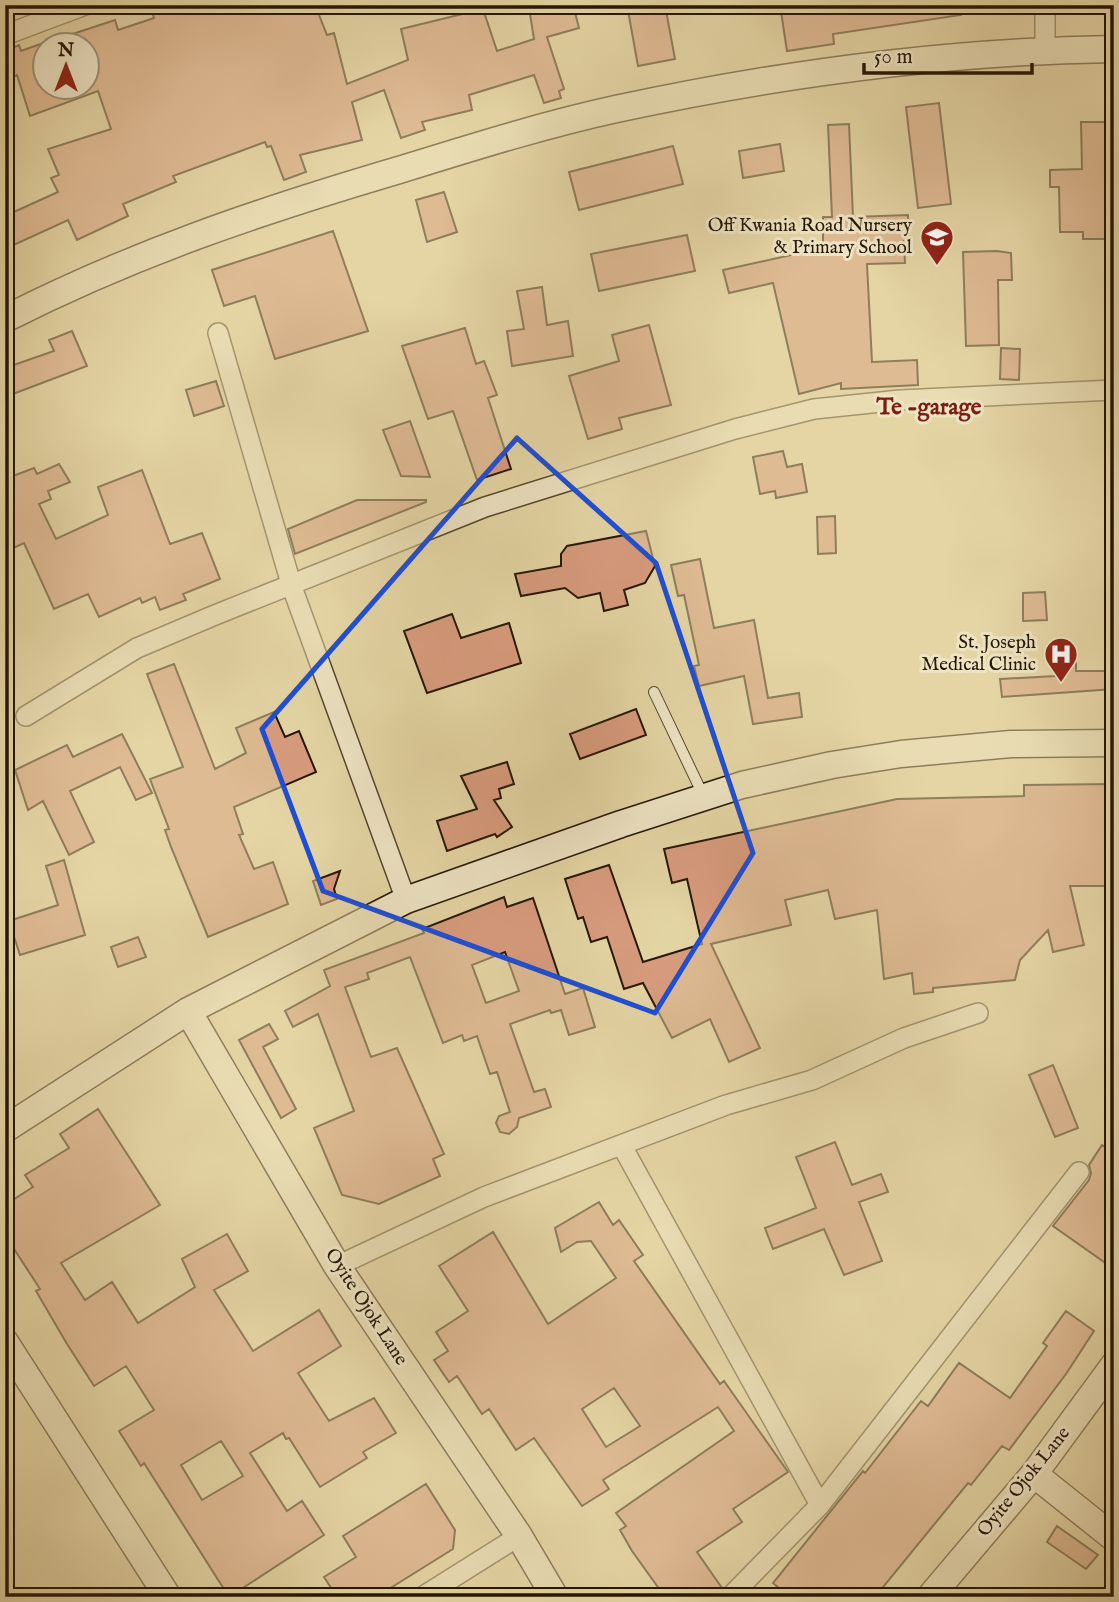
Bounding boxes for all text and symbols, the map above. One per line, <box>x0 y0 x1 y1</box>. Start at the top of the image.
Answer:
north arrow <box>32 32 102 102</box>
scale bar <box>864 32 1032 76</box>
text: N <box>57 39 75 63</box>
text: 50 m <box>874 44 913 71</box>
place label: Off Kwania Road Nursery & Primary School <box>708 214 913 260</box>
school or university icon: Off Kwania Road Nursery & Primary School <box>918 218 956 267</box>
district label: Te -garage <box>876 393 982 422</box>
place label: St. Joseph Medical Clinic <box>922 631 1036 677</box>
hospital icon: St. Joseph Medical Clinic <box>1042 635 1080 684</box>
street label: Oyite Ojok Lane <box>319 1244 413 1370</box>
street label: Oyite Ojok Lane <box>972 1422 1076 1542</box>

